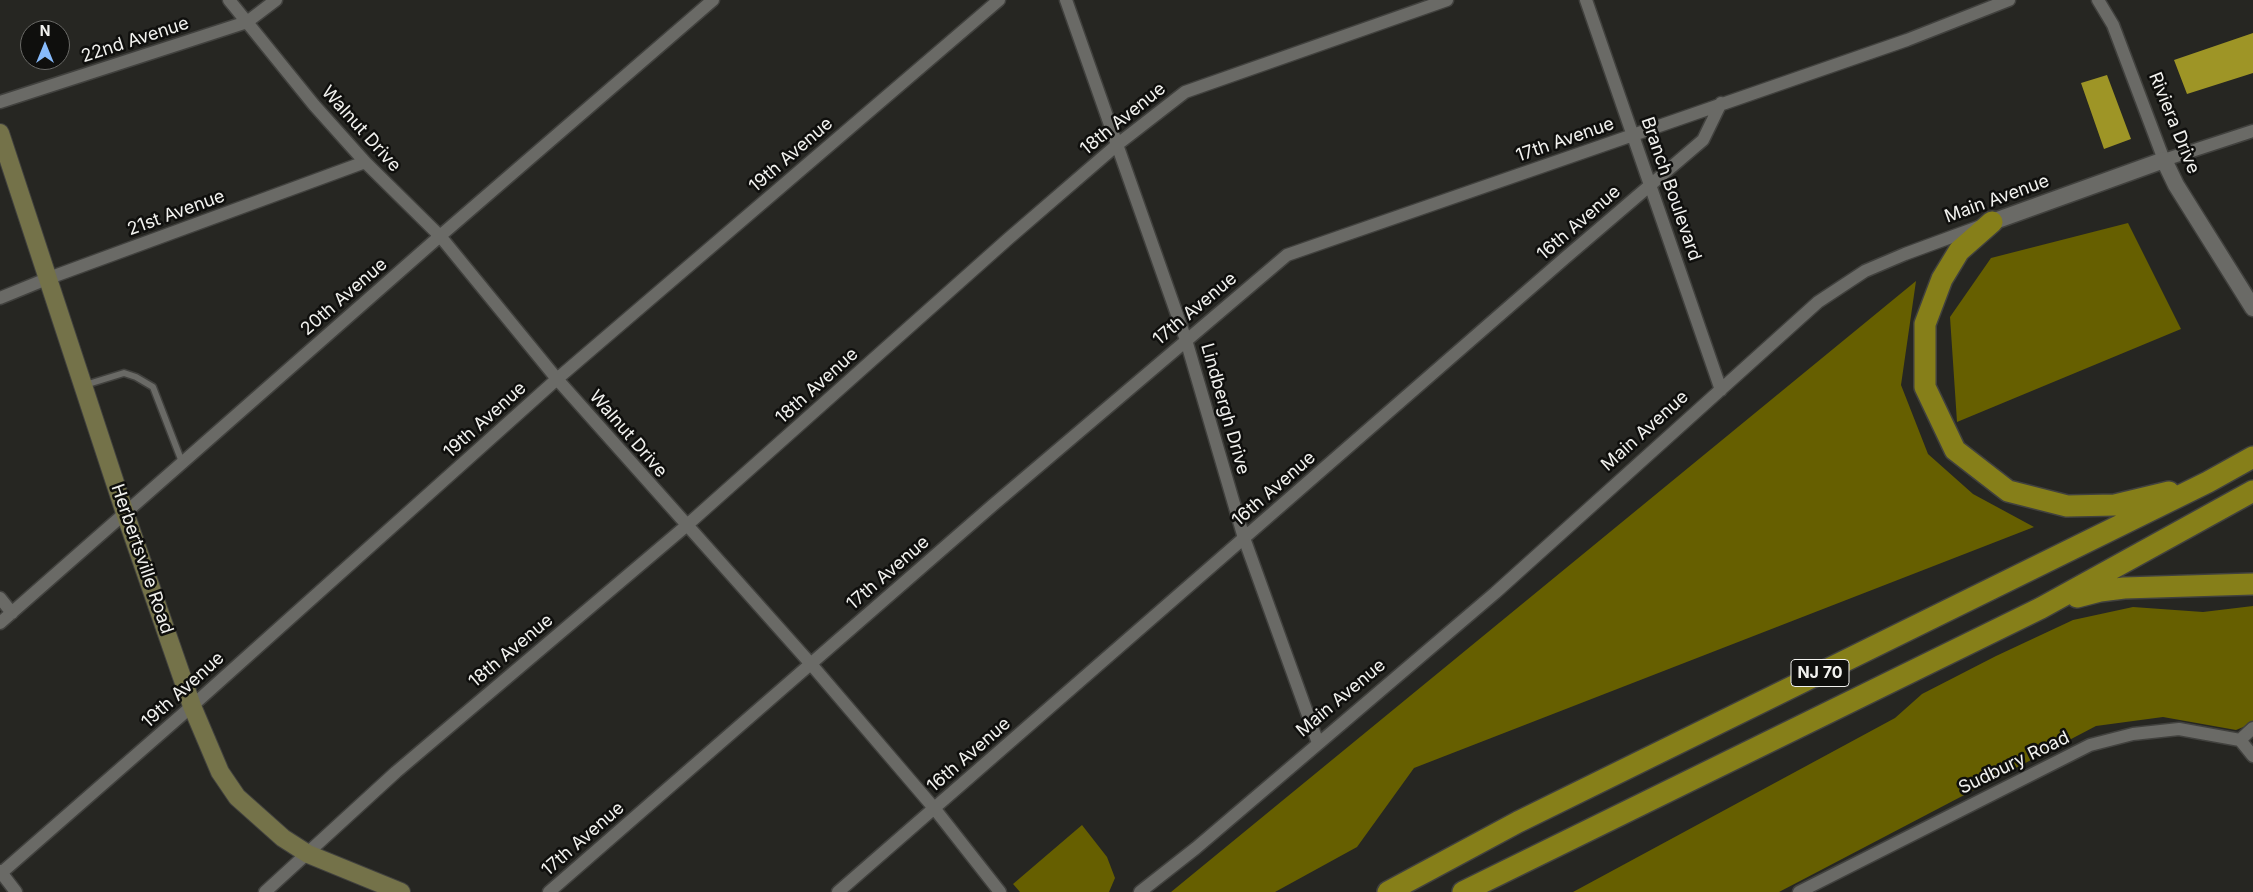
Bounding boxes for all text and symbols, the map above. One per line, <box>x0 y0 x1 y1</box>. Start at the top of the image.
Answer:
street label: 22nd Avenue <box>78 12 192 68</box>
north arrow <box>20 20 70 70</box>
text: N <box>40 22 50 39</box>
street label: Riviera Drive <box>2144 69 2204 177</box>
street label: 18th Avenue <box>1076 78 1170 160</box>
street label: Walnut Drive <box>317 82 405 176</box>
street label: 19th Avenue <box>745 113 837 197</box>
street label: 17th Avenue <box>1513 113 1617 167</box>
street label: Branch Boulevard <box>1636 114 1706 264</box>
street label: Main Avenue <box>1942 170 2052 228</box>
street label: 16th Avenue <box>1533 181 1625 265</box>
street label: 21st Avenue <box>124 185 228 241</box>
street label: 20th Avenue <box>296 254 392 340</box>
street label: 17th Avenue <box>1149 268 1241 350</box>
street label: Lindbergh Drive <box>1196 341 1254 477</box>
street label: 18th Avenue <box>771 343 863 429</box>
street label: 19th Avenue <box>439 377 531 463</box>
street label: Walnut Drive <box>584 386 672 482</box>
street label: Main Avenue <box>1597 386 1693 476</box>
street label: 16th Avenue <box>1228 447 1320 531</box>
street label: Herbertsville Road <box>106 481 178 637</box>
street label: 17th Avenue <box>842 531 934 615</box>
street label: 18th Avenue <box>464 610 558 692</box>
street label: 19th Avenue <box>137 647 229 733</box>
street label: Main Avenue <box>1292 654 1390 742</box>
road number: NJ 70 <box>1791 660 1849 686</box>
street label: 16th Avenue <box>923 713 1015 797</box>
street label: Sudbury Road <box>1955 727 2073 799</box>
street label: 17th Avenue <box>537 797 629 881</box>

